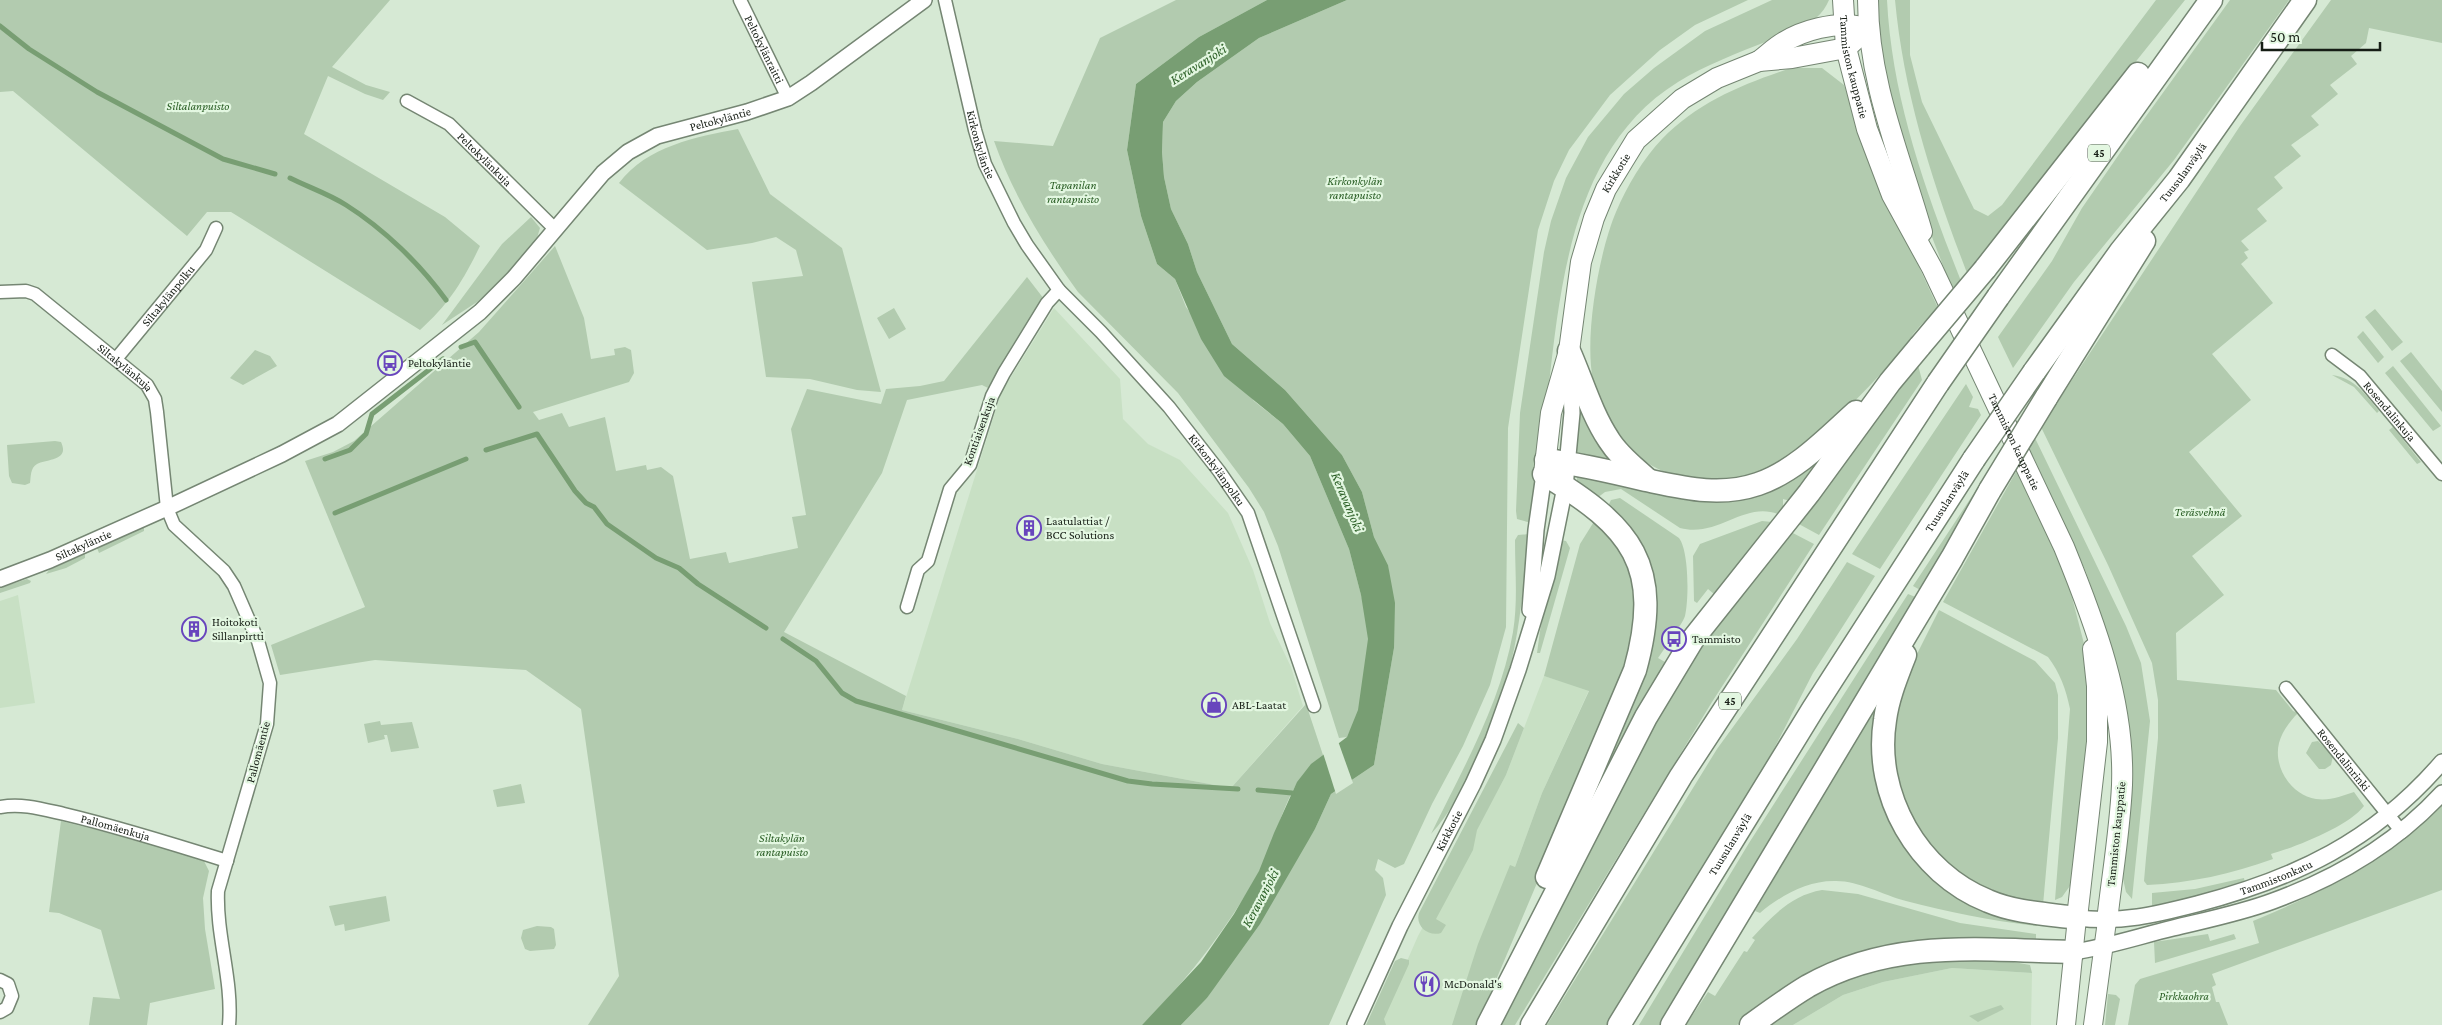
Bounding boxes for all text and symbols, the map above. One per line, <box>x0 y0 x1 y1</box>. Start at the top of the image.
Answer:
street label: Peltokylänraitti <box>742 13 787 86</box>
street label: Tammiston kauppatie <box>1837 15 1871 120</box>
scale bar <box>2262 20 2380 52</box>
text: 50 m <box>2270 29 2300 45</box>
water label: Keravanjoki <box>1167 40 1230 88</box>
park label: Siltalanpuisto <box>167 99 229 113</box>
street label: Peltokyläntie <box>688 104 753 134</box>
street label: Kirkonkyläntie <box>964 109 998 181</box>
street label: Peltokylänkuja <box>454 129 515 189</box>
street label: Tuusulanväylä <box>2156 140 2210 205</box>
road number: 45 <box>2088 144 2110 162</box>
street label: Kirkkotie <box>1598 150 1633 195</box>
park label: Kirkonkylän rantapuisto <box>1327 174 1383 202</box>
park label: Tapanilan rantapuisto <box>1047 178 1099 206</box>
street label: Siltakylänpolku <box>139 262 198 329</box>
street label: Siltakylänkuja <box>95 341 156 394</box>
bus stop icon: Peltokyläntie <box>377 350 403 376</box>
place label: Peltokyläntie <box>408 356 471 370</box>
street label: Rosendalinkuja <box>2360 378 2419 445</box>
street label: Tammiston kauppatie <box>1985 391 2043 493</box>
street label: Kontiaisenkuja <box>960 394 998 467</box>
street label: Kirkonkylänpolku <box>1186 431 1248 509</box>
street label: Tuusulanväylä <box>1922 467 1972 535</box>
water label: Keravanjoki <box>1327 470 1368 535</box>
park label: Teräsvehnä <box>2175 505 2226 519</box>
place label: Laatulattiat / BCC Solutions <box>1046 514 1115 542</box>
building icon: Laatulattiat / BCC Solutions <box>1016 515 1042 541</box>
street label: Siltakyläntie <box>53 527 114 564</box>
place label: Hoitokoti Sillanpirtti <box>212 615 264 643</box>
building icon: Hoitokoti Sillanpirtti <box>181 616 207 642</box>
bus stop icon: Tammisto <box>1661 626 1687 652</box>
place label: Tammisto <box>1692 632 1741 646</box>
shop icon: ABL-Laatat <box>1201 692 1227 718</box>
road number: 45 <box>1719 692 1741 709</box>
place label: ABL-Laatat <box>1232 698 1287 712</box>
street label: Pallomäentie <box>243 720 273 784</box>
street label: Rosendalinrinki <box>2314 726 2373 794</box>
street label: Tammiston kauppatie <box>2104 781 2128 887</box>
street label: Kirkkotie <box>1433 808 1465 853</box>
street label: Tuusulanväylä <box>1705 810 1755 878</box>
street label: Pallomäenkuja <box>79 811 152 844</box>
park label: Siltakylän rantapuisto <box>756 831 808 859</box>
street label: Tammistonkatu <box>2238 857 2315 898</box>
water label: Keravanjoki <box>1238 866 1283 930</box>
restaurant icon: McDonald's <box>1414 971 1440 997</box>
place label: McDonald's <box>1444 977 1502 991</box>
park label: Pirkkaohra <box>2159 989 2209 1003</box>

